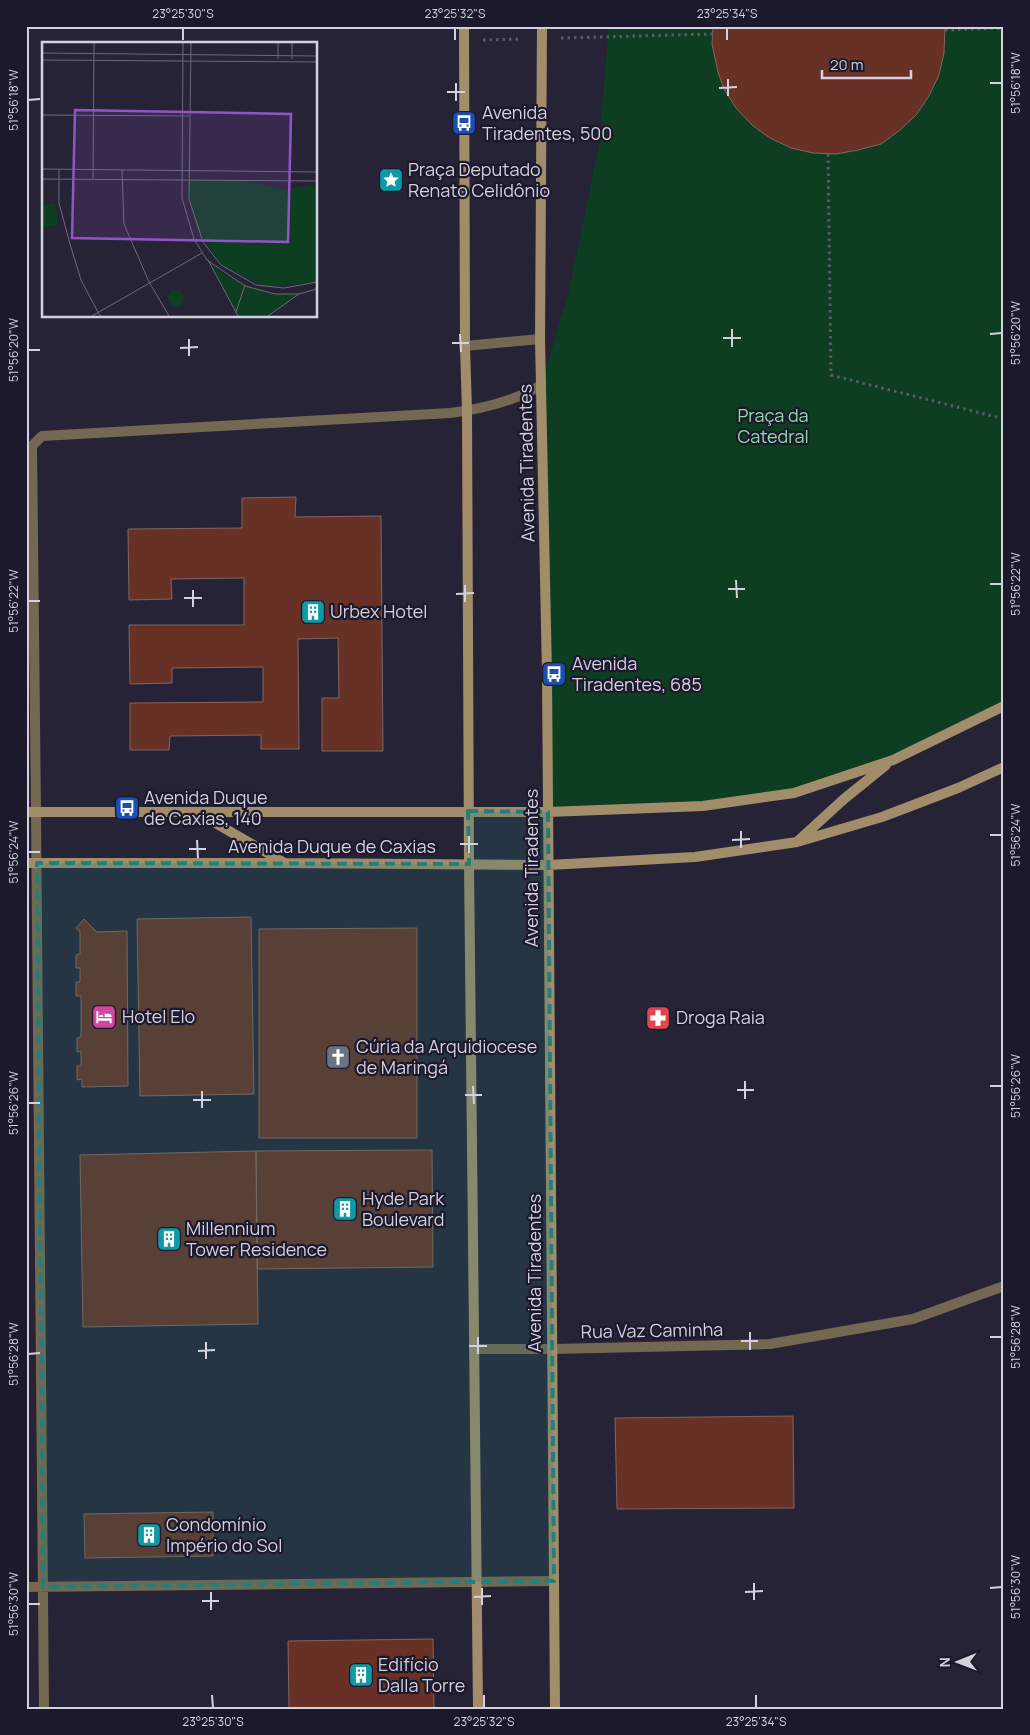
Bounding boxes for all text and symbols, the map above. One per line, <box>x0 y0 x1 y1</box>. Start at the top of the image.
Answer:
text: 23°25'30"S <box>152 5 214 22</box>
text: 23°25'32"S <box>425 5 485 22</box>
text: 23°25'34"S <box>697 5 757 22</box>
inset map <box>42 42 318 318</box>
scale bar <box>822 48 911 80</box>
text: 51°56'18"W <box>1007 51 1024 114</box>
text: 20 m <box>830 54 863 75</box>
text: 51°56'18"W <box>5 68 22 131</box>
place label: Avenida Tiradentes, 500 <box>482 100 612 145</box>
bus stop icon: Avenida Tiradentes, 500 <box>451 110 477 136</box>
place label: Praça Deputado Renato Celidônio <box>408 157 550 202</box>
place icon: Praça Deputado Renato Celidônio <box>378 167 404 193</box>
text: 51°56'20"W <box>1007 300 1024 365</box>
text: 51°56'20"W <box>5 317 22 382</box>
street label: Avenida Tiradentes <box>513 384 539 542</box>
park label: Praça da Catedral <box>737 403 809 448</box>
text: 51°56'22"W <box>1007 551 1024 616</box>
text: 51°56'22"W <box>5 568 22 633</box>
building icon: Urbex Hotel <box>300 599 326 625</box>
place label: Urbex Hotel <box>330 599 428 623</box>
place label: Avenida Tiradentes, 685 <box>572 651 702 696</box>
bus stop icon: Avenida Tiradentes, 685 <box>541 661 567 687</box>
place label: Avenida Duque de Caxias, 140 <box>144 785 268 830</box>
street label: Avenida Tiradentes <box>519 789 543 947</box>
bus stop icon: Avenida Duque de Caxias, 140 <box>114 795 140 821</box>
text: 51°56'24"W <box>1007 803 1024 867</box>
text: 51°56'24"W <box>5 820 22 884</box>
street label: Avenida Duque de Caxias <box>228 834 436 858</box>
hotel icon: Hotel Elo <box>91 1004 117 1030</box>
place label: Hotel Elo <box>122 1004 195 1028</box>
pharmacy icon: Droga Raia <box>645 1005 671 1031</box>
place label: Droga Raia <box>676 1005 765 1029</box>
place label: Cúria da Arquidiocese de Maringá <box>356 1034 537 1079</box>
church icon: Cúria da Arquidiocese de Maringá <box>325 1044 351 1070</box>
text: 51°56'26"W <box>1007 1053 1024 1118</box>
text: 51°56'26"W <box>5 1070 22 1135</box>
place label: Hyde Park Boulevard <box>362 1186 445 1231</box>
street label: Avenida Tiradentes <box>522 1194 546 1352</box>
building icon: Hyde Park Boulevard <box>332 1196 358 1222</box>
place label: Millennium Tower Residence <box>186 1216 327 1261</box>
building icon: Millennium Tower Residence <box>156 1226 182 1252</box>
text: 51°56'28"W <box>1007 1304 1024 1369</box>
street label: Rua Vaz Caminha <box>581 1317 723 1343</box>
text: 51°56'28"W <box>5 1321 22 1386</box>
place label: Condomínio Império do Sol <box>166 1512 282 1557</box>
building icon: Condomínio Império do Sol <box>136 1522 162 1548</box>
text: 51°56'30"W <box>1007 1554 1024 1619</box>
text: 51°56'30"W <box>5 1571 22 1636</box>
north arrow <box>932 1638 982 1688</box>
place label: Edifício Dalla Torre <box>378 1652 465 1697</box>
text: N <box>935 1657 954 1667</box>
building icon: Edifício Dalla Torre <box>348 1662 374 1688</box>
text: 23°25'30"S <box>182 1713 244 1730</box>
text: 23°25'32"S <box>454 1713 514 1730</box>
text: 23°25'34"S <box>726 1713 786 1730</box>

